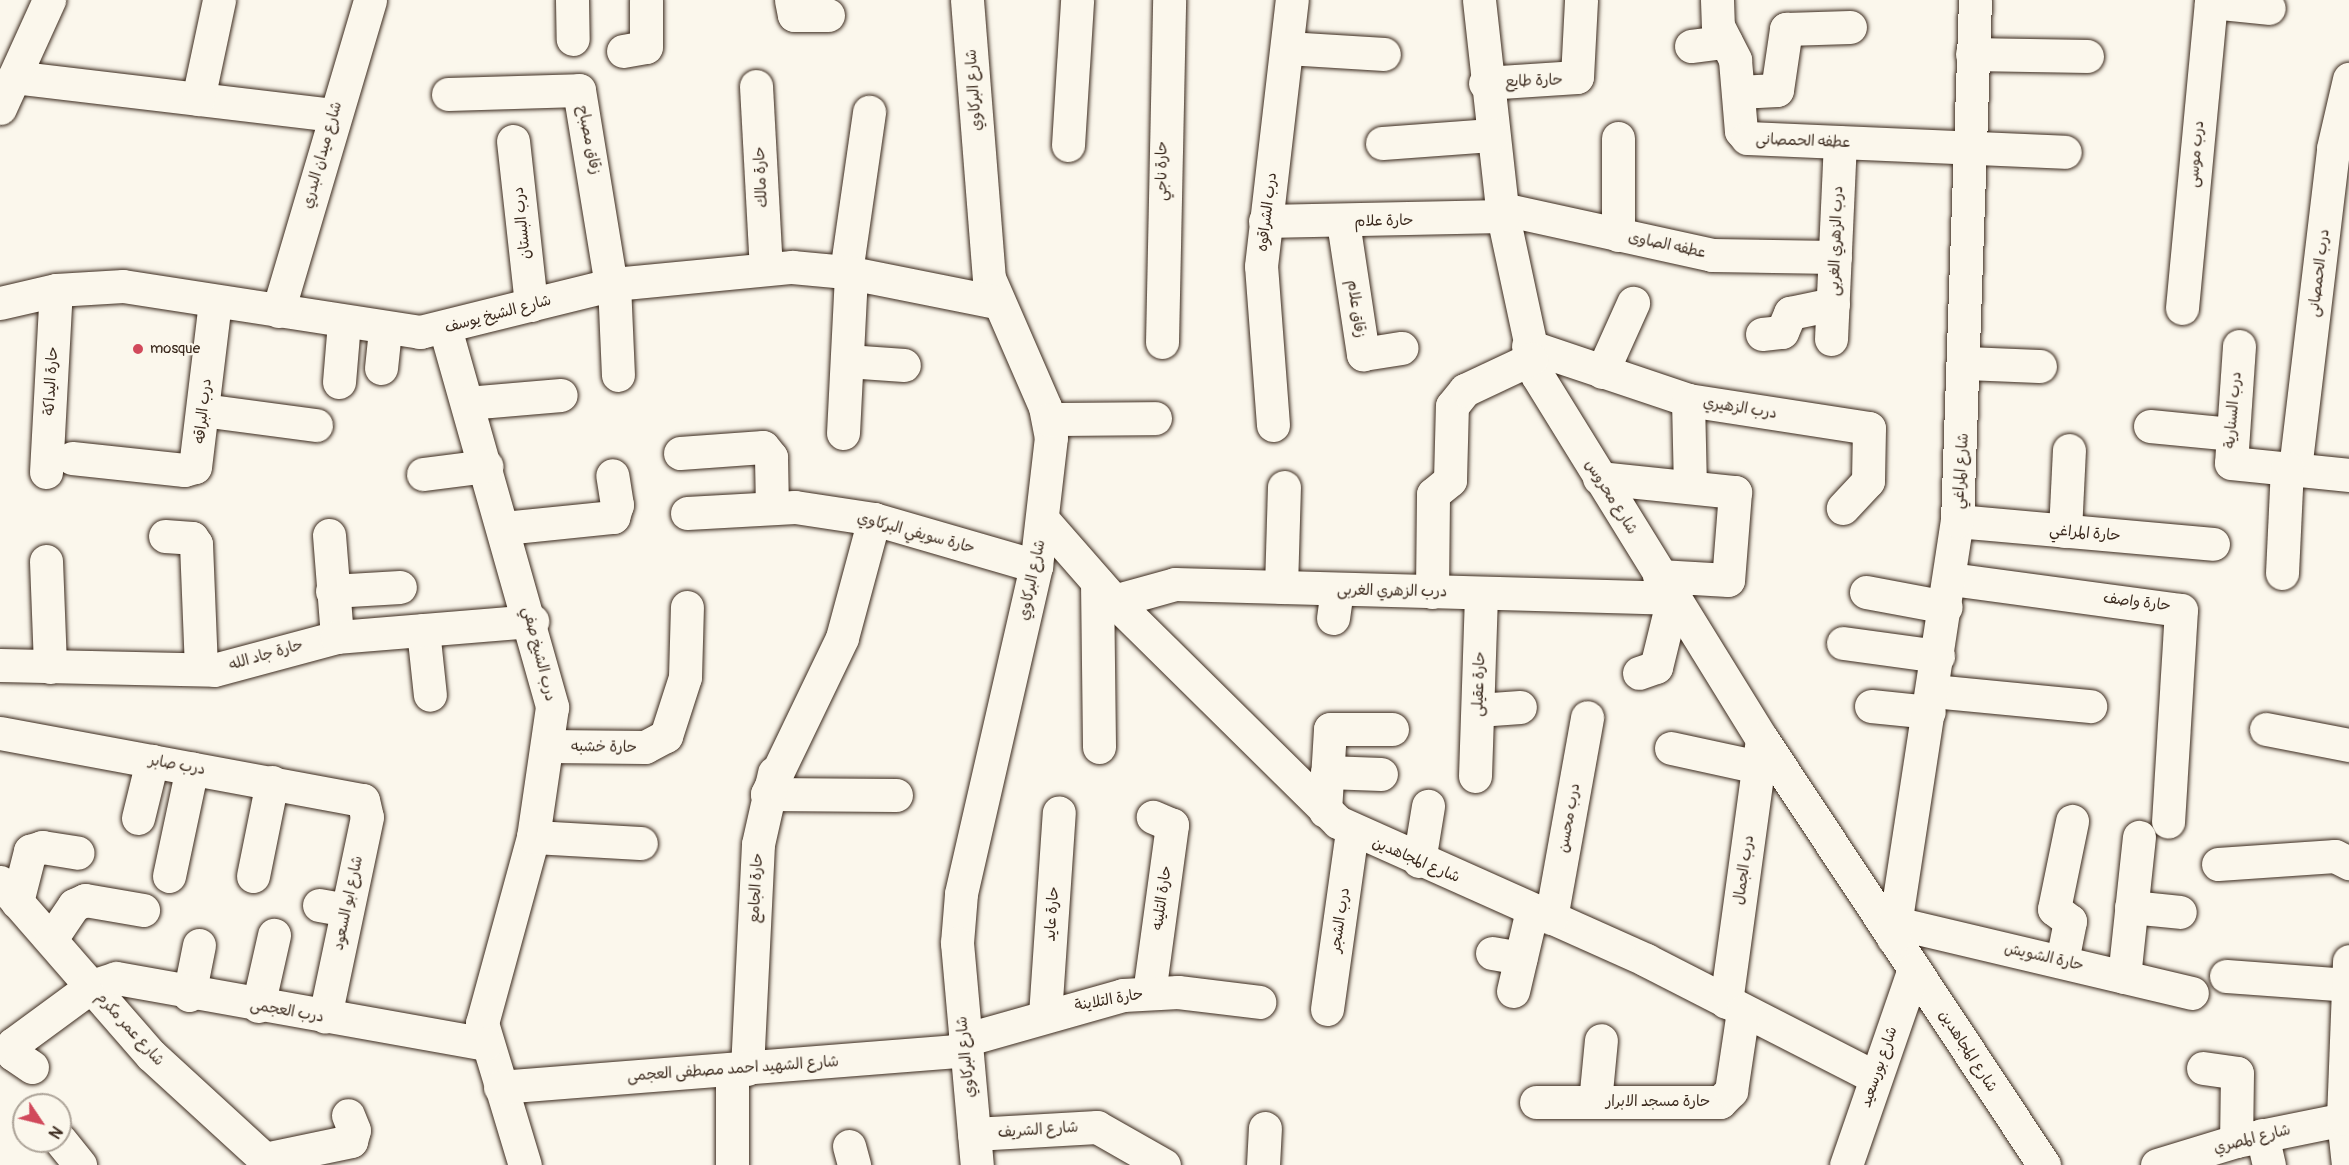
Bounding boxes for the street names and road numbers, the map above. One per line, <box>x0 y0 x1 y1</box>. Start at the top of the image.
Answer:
street label: شارع البركاوي <box>962 49 986 131</box>
street label: حارة طايع <box>1505 71 1563 91</box>
street label: شارع ميدان البدري <box>298 100 346 210</box>
street label: زقاق مصباح <box>573 104 605 176</box>
street label: درب موسى <box>2184 120 2208 188</box>
street label: عطفه الحمصانى <box>1755 130 1851 152</box>
street label: حارة ناجي <box>1153 141 1171 201</box>
street label: حارة مالك <box>750 146 772 208</box>
street label: درب الشراقوه <box>1253 171 1281 253</box>
street label: درب البستان <box>509 186 535 260</box>
street label: درب الزهري الغربى <box>1825 186 1847 296</box>
street label: حارة علام <box>1354 211 1414 231</box>
street label: عطفه الصاوى <box>1627 228 1707 262</box>
street label: درب الحمصانى <box>2305 228 2333 318</box>
street label: زقاق علام <box>1343 279 1369 339</box>
street label: شارع الشيخ يوسف <box>443 291 553 337</box>
street label: حارة اليداكة <box>40 346 62 416</box>
street label: درب السنارية <box>2221 371 2245 449</box>
street label: درب البراقه <box>191 378 215 444</box>
street label: درب الزهيري <box>1702 393 1778 423</box>
street label: شارع المراغي <box>1949 432 1973 510</box>
street label: شارع محروس <box>1581 456 1641 538</box>
street label: حارة سويفي البركاوي <box>855 509 977 557</box>
street label: حارة المراغي <box>2049 521 2121 545</box>
street label: شارع البركاوي <box>1015 538 1049 622</box>
street label: درب الزهري الغربى <box>1337 581 1447 601</box>
street label: حارة واصف <box>2102 589 2172 615</box>
street label: درب الشيخ صفي <box>519 605 559 703</box>
street label: حارة جاد الله <box>227 636 305 674</box>
street label: حارة عقيلى <box>1469 651 1489 717</box>
street label: حارة خشبه <box>571 737 637 757</box>
street label: درب صابر <box>147 751 207 779</box>
street label: درب محسن <box>1554 782 1584 854</box>
street label: شارع المجاهدين <box>1369 833 1463 887</box>
street label: درب الجمال <box>1730 834 1758 906</box>
street label: حارة الجامع <box>745 852 767 924</box>
street label: شارع ابو السعود <box>329 854 367 952</box>
street label: حارة التلينه <box>1149 865 1175 931</box>
street label: حارة عايد <box>1041 886 1063 942</box>
street label: درب الشجر <box>1327 886 1353 954</box>
street label: حارة الشويش <box>2003 939 2085 975</box>
street label: حارة التلاينة <box>1073 985 1145 1015</box>
street label: شارع عمر مكرم <box>92 988 168 1070</box>
street label: درب العجمى <box>249 996 325 1026</box>
street label: شارع المجاهدين <box>1935 1007 2001 1095</box>
street label: شارع البركاوي <box>953 1015 979 1099</box>
street label: شارع بورسعيد <box>1857 1024 1901 1110</box>
street label: شارع الشهيد احمد مصطفى العجمى <box>627 1053 839 1085</box>
street label: حارة مسجد الابرار <box>1606 1093 1710 1111</box>
street label: شارع الشريف <box>997 1118 1079 1142</box>
street label: شارع المصري <box>2212 1121 2292 1157</box>

